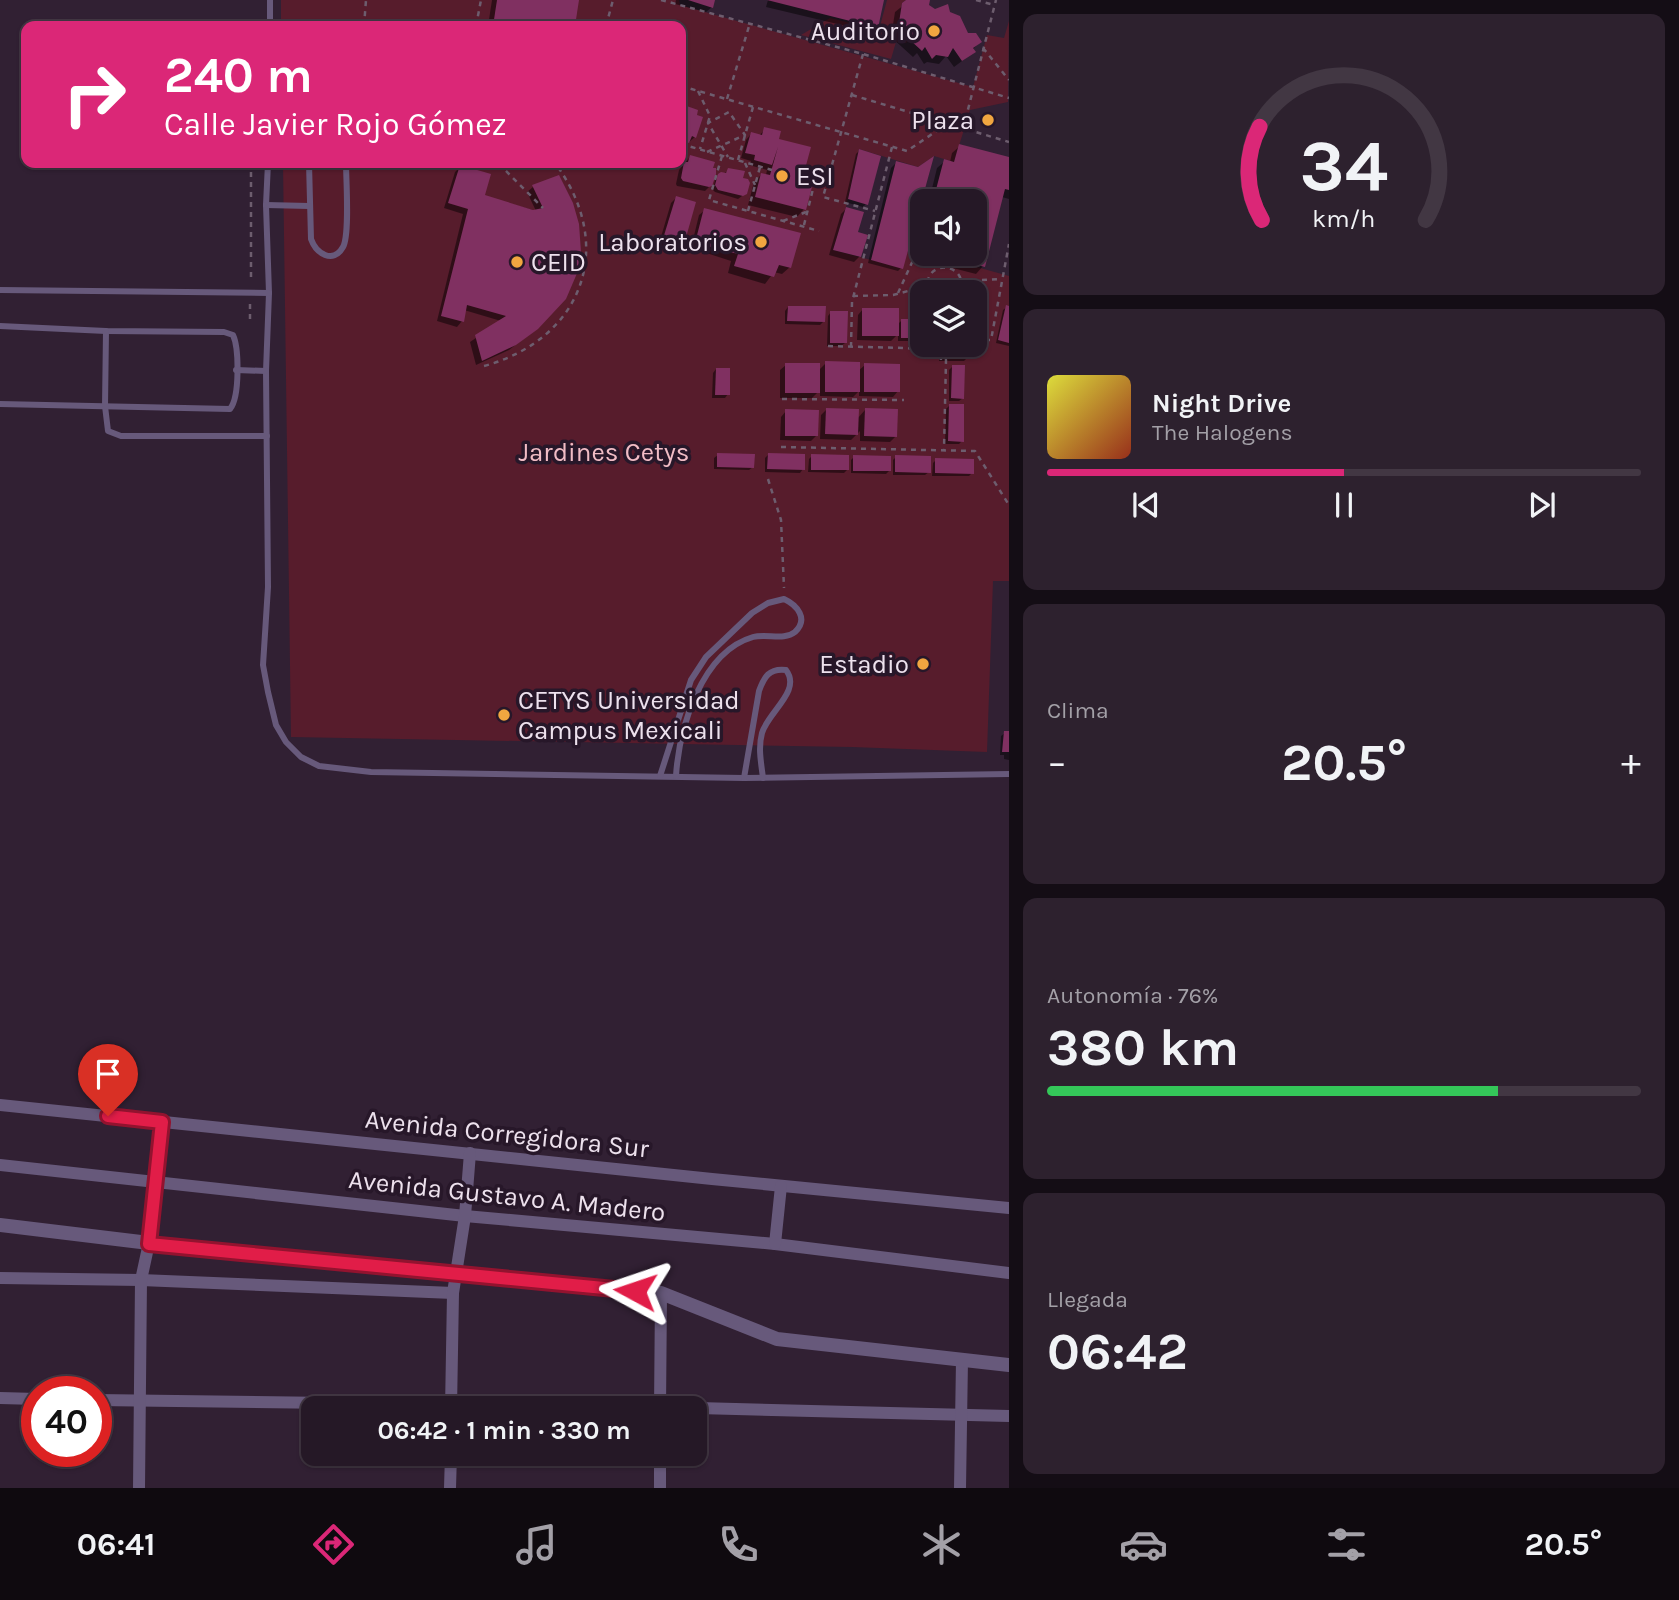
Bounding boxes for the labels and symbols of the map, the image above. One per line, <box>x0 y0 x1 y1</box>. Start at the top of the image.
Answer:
place label: Auditorio <box>811 16 920 47</box>
marker: Auditorio <box>926 23 942 39</box>
place label: Plaza <box>911 105 974 136</box>
marker: Plaza <box>980 112 996 128</box>
place label: ESI <box>796 161 834 192</box>
marker: ESI <box>774 168 790 184</box>
place label: Laboratorios <box>598 227 747 258</box>
marker: Laboratorios <box>753 234 769 250</box>
place label: CEID <box>531 247 586 278</box>
marker: CEID <box>509 254 525 270</box>
park label: Jardines Cetys <box>518 437 690 468</box>
place label: Estadio <box>819 649 909 680</box>
marker: Estadio <box>915 656 931 672</box>
place label: CETYS Universidad Campus Mexicali <box>518 685 740 746</box>
marker: CETYS Universidad Campus Mexicali <box>496 707 512 723</box>
pin <box>78 1044 138 1116</box>
street label: Avenida Corregidora Sur <box>364 1104 651 1164</box>
street label: Avenida Gustavo A. Madero <box>347 1164 667 1228</box>
position arrow <box>598 1254 672 1328</box>
speed limit sign: 40 <box>21 1376 112 1467</box>

